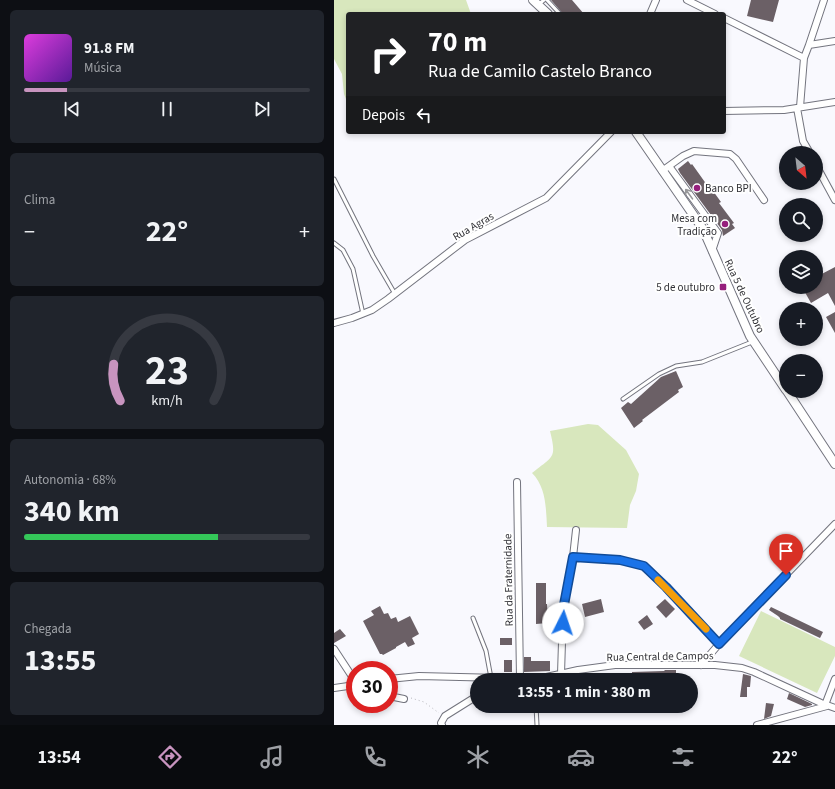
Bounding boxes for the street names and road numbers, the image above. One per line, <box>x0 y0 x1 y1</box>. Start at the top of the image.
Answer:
street label: Rua Agras <box>450 208 497 244</box>
street label: Rua 5 de Outubro <box>721 257 768 336</box>
street label: Rua da Fraternidade <box>500 533 517 627</box>
street label: Rua Central de Campos <box>606 648 714 665</box>

